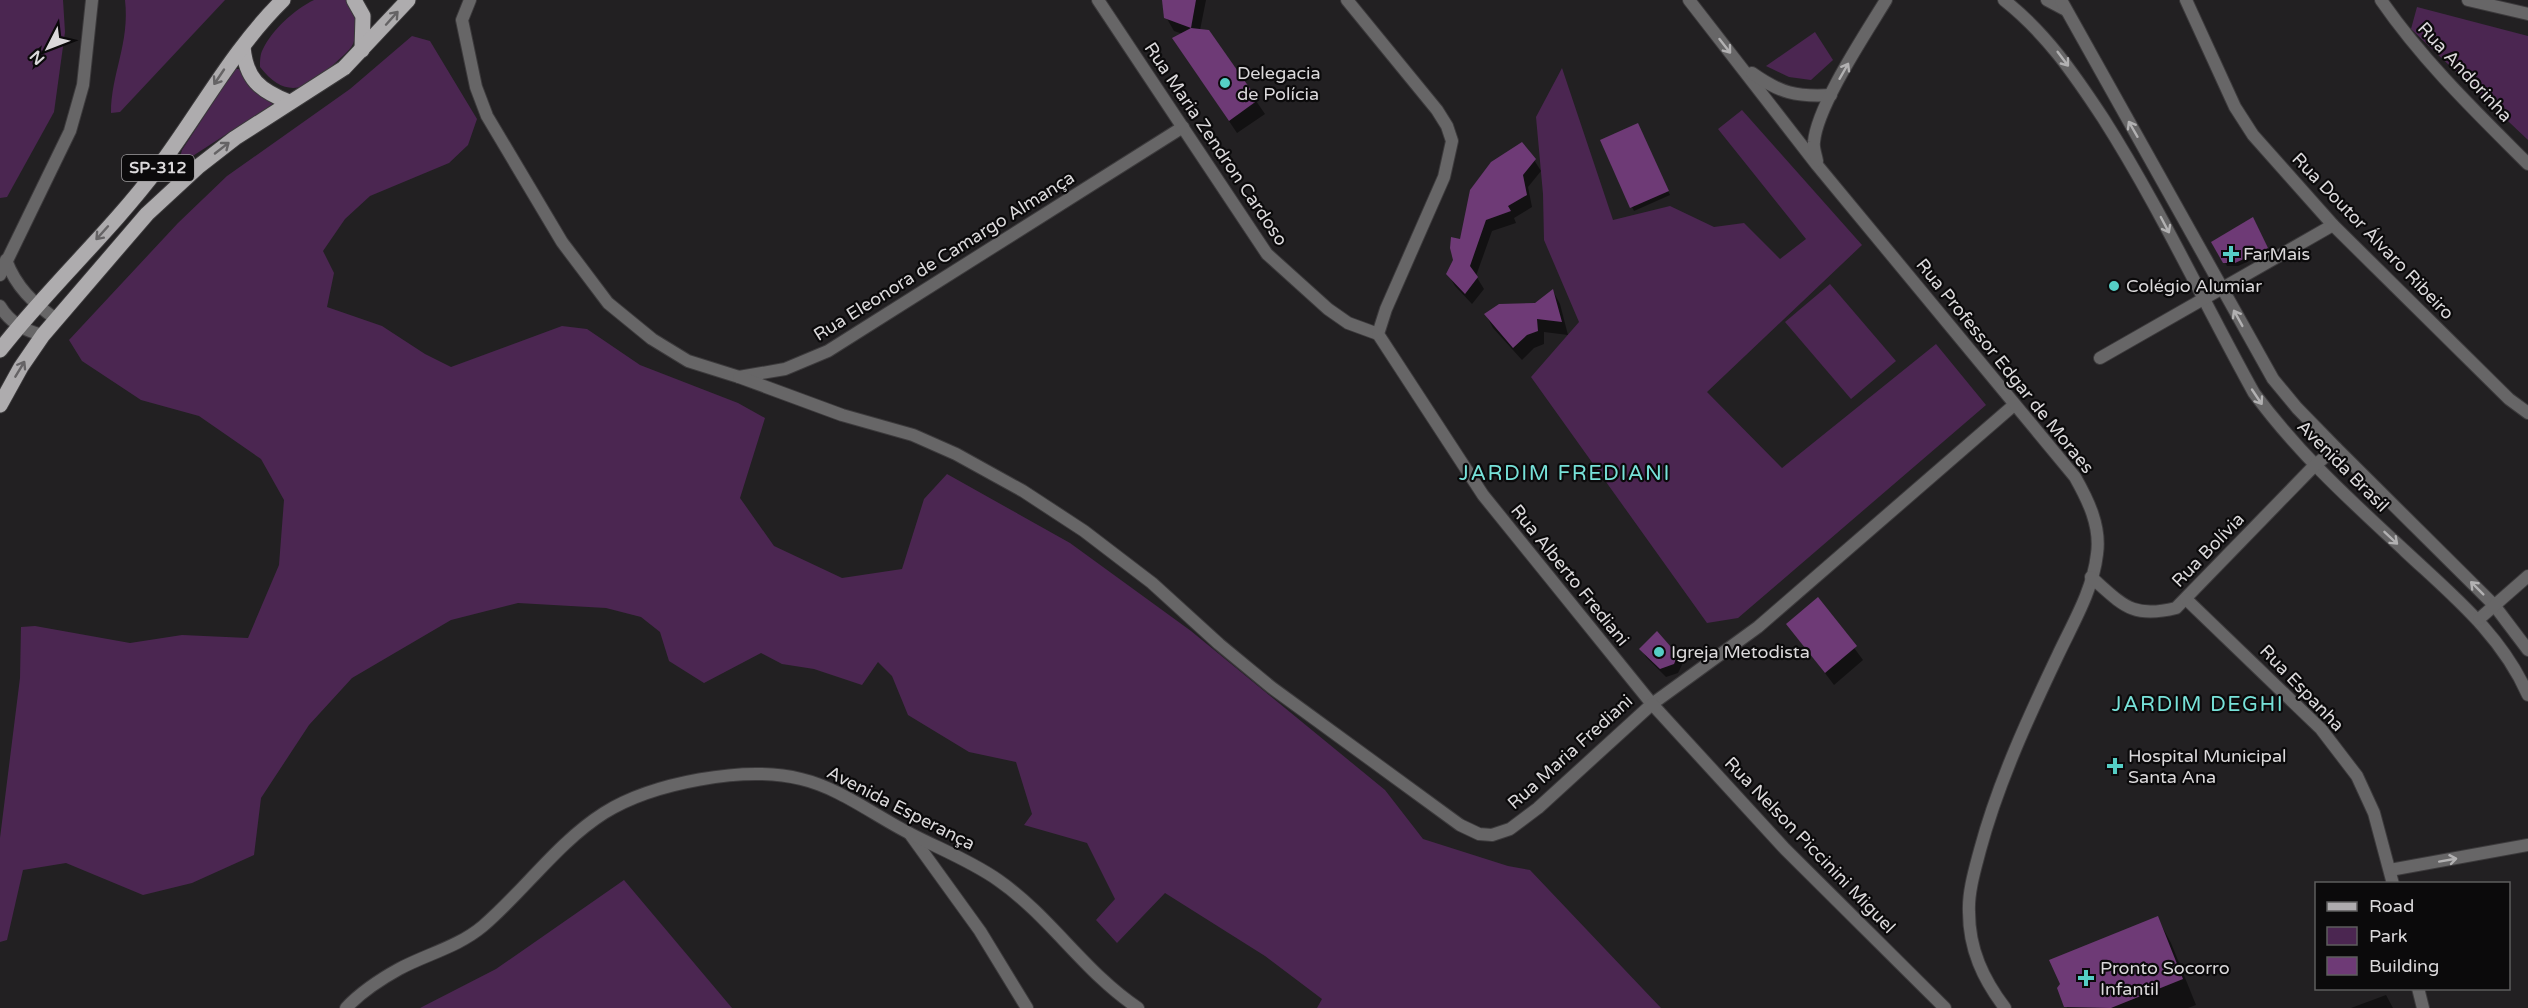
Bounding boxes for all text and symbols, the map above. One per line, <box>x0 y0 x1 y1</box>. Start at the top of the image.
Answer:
one-way arrow <box>385 11 399 26</box>
street label: Rua Andorinha <box>2413 17 2517 127</box>
north arrow <box>18 18 78 78</box>
street label: Rua Maria Zendron Cardoso <box>1140 38 1292 250</box>
one-way arrow <box>1719 38 1732 54</box>
text: N <box>26 46 49 69</box>
one-way arrow <box>2056 51 2069 67</box>
place label: Delegacia de Polícia <box>1237 62 1321 105</box>
one-way arrow <box>1839 63 1851 80</box>
one-way arrow <box>213 69 225 85</box>
marker: Delegacia de Polícia <box>1218 76 1232 90</box>
one-way arrow <box>2127 121 2139 138</box>
one-way arrow <box>214 142 230 155</box>
street label: Rua Doutor Álvaro Ribeiro <box>2287 148 2459 324</box>
road number: SP-312 <box>122 155 194 181</box>
street label: Rua Eleonora de Camargo Almança <box>809 166 1079 346</box>
one-way arrow <box>2159 216 2171 233</box>
one-way arrow <box>95 225 109 240</box>
place label: FarMais <box>2243 243 2310 265</box>
marker: FarMais <box>2224 247 2238 261</box>
street label: Rua Professor Edgar de Moraes <box>1911 254 2099 478</box>
place label: Colégio Alumiar <box>2126 275 2262 297</box>
marker: Colégio Alumiar <box>2107 279 2121 293</box>
one-way arrow <box>2232 310 2244 327</box>
one-way arrow <box>15 361 27 378</box>
one-way arrow <box>2251 388 2263 404</box>
street label: Avenida Brasil <box>2292 415 2394 517</box>
district label: JARDIM FREDIANI <box>1459 461 1671 486</box>
street label: Rua Alberto Frediani <box>1506 500 1634 650</box>
street label: Rua Bolívia <box>2167 508 2249 592</box>
one-way arrow <box>2383 531 2398 545</box>
one-way arrow <box>2470 581 2485 596</box>
street label: Rua Espanha <box>2255 640 2349 736</box>
place label: Igreja Metodista <box>1671 641 1810 663</box>
marker: Igreja Metodista <box>1652 645 1666 659</box>
street label: Rua Maria Frediani <box>1503 690 1637 814</box>
district label: JARDIM DEGHI <box>2112 692 2284 717</box>
place label: Hospital Municipal Santa Ana <box>2128 745 2287 788</box>
street label: Rua Nelson Piccinini Miguel <box>1720 752 1900 938</box>
marker: Hospital Municipal Santa Ana <box>2106 757 2124 775</box>
street label: Avenida Esperança <box>823 761 979 855</box>
one-way arrow <box>2437 854 2457 865</box>
legend <box>2315 882 2510 990</box>
text: Road <box>2369 895 2414 917</box>
text: Park <box>2369 925 2408 947</box>
text: Building <box>2369 955 2439 977</box>
place label: Pronto Socorro Infantil <box>2100 957 2230 1000</box>
marker: Pronto Socorro Infantil <box>2077 969 2095 987</box>

